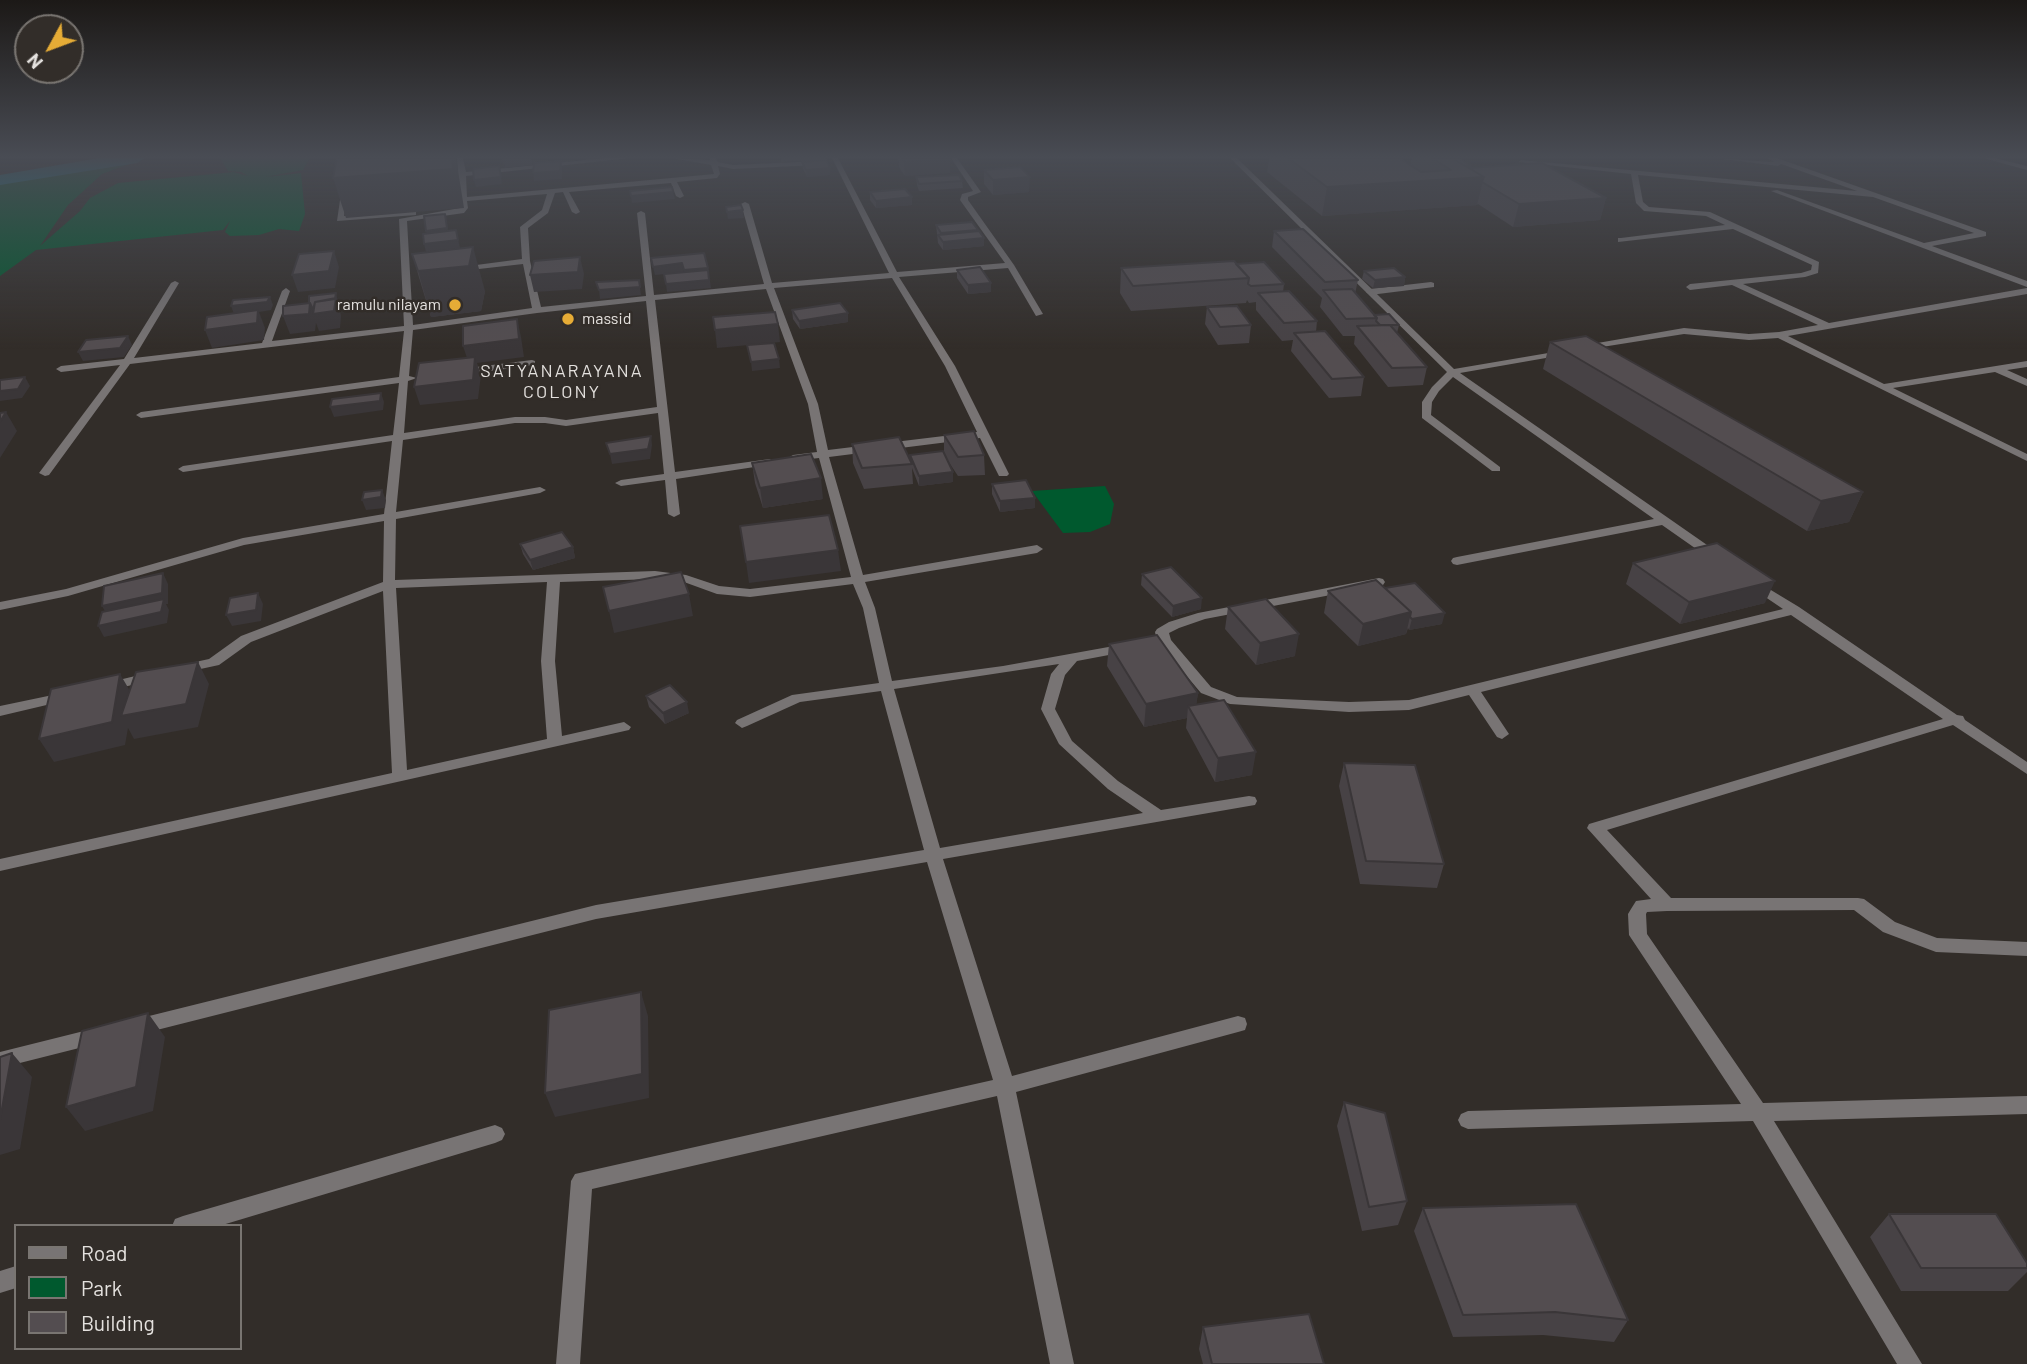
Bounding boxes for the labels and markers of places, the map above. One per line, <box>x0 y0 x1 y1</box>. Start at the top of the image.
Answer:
place label: ramulu nilayam <box>337 295 441 315</box>
marker: ramulu nilayam <box>447 297 463 313</box>
place label: massid <box>582 309 631 329</box>
marker: massid <box>560 311 576 327</box>

